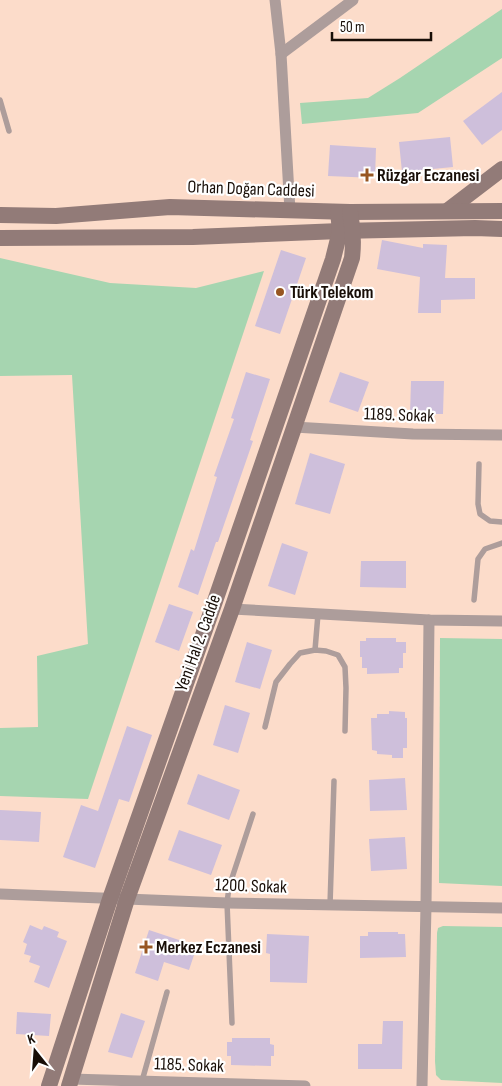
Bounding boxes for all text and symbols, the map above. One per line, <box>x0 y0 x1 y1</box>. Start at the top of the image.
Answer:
scale bar <box>332 10 431 42</box>
text: 50 m <box>340 18 365 37</box>
place label: Rüzgar Eczanesi <box>377 165 479 186</box>
marker: Rüzgar Eczanesi <box>361 169 373 181</box>
street label: Orhan Doğan Caddesi <box>187 176 315 202</box>
place label: Türk Telekom <box>290 282 374 303</box>
marker: Türk Telekom <box>274 286 286 298</box>
street label: 1189. Sokak <box>364 403 435 427</box>
street label: Yeni Hal 2. Cadde <box>171 592 225 694</box>
street label: 1200. Sokak <box>215 874 287 898</box>
place label: Merkez Eczanesi <box>156 937 261 958</box>
marker: Merkez Eczanesi <box>140 941 152 953</box>
north arrow <box>10 1026 60 1076</box>
text: K <box>26 1030 37 1048</box>
street label: 1185. Sokak <box>154 1053 224 1077</box>

